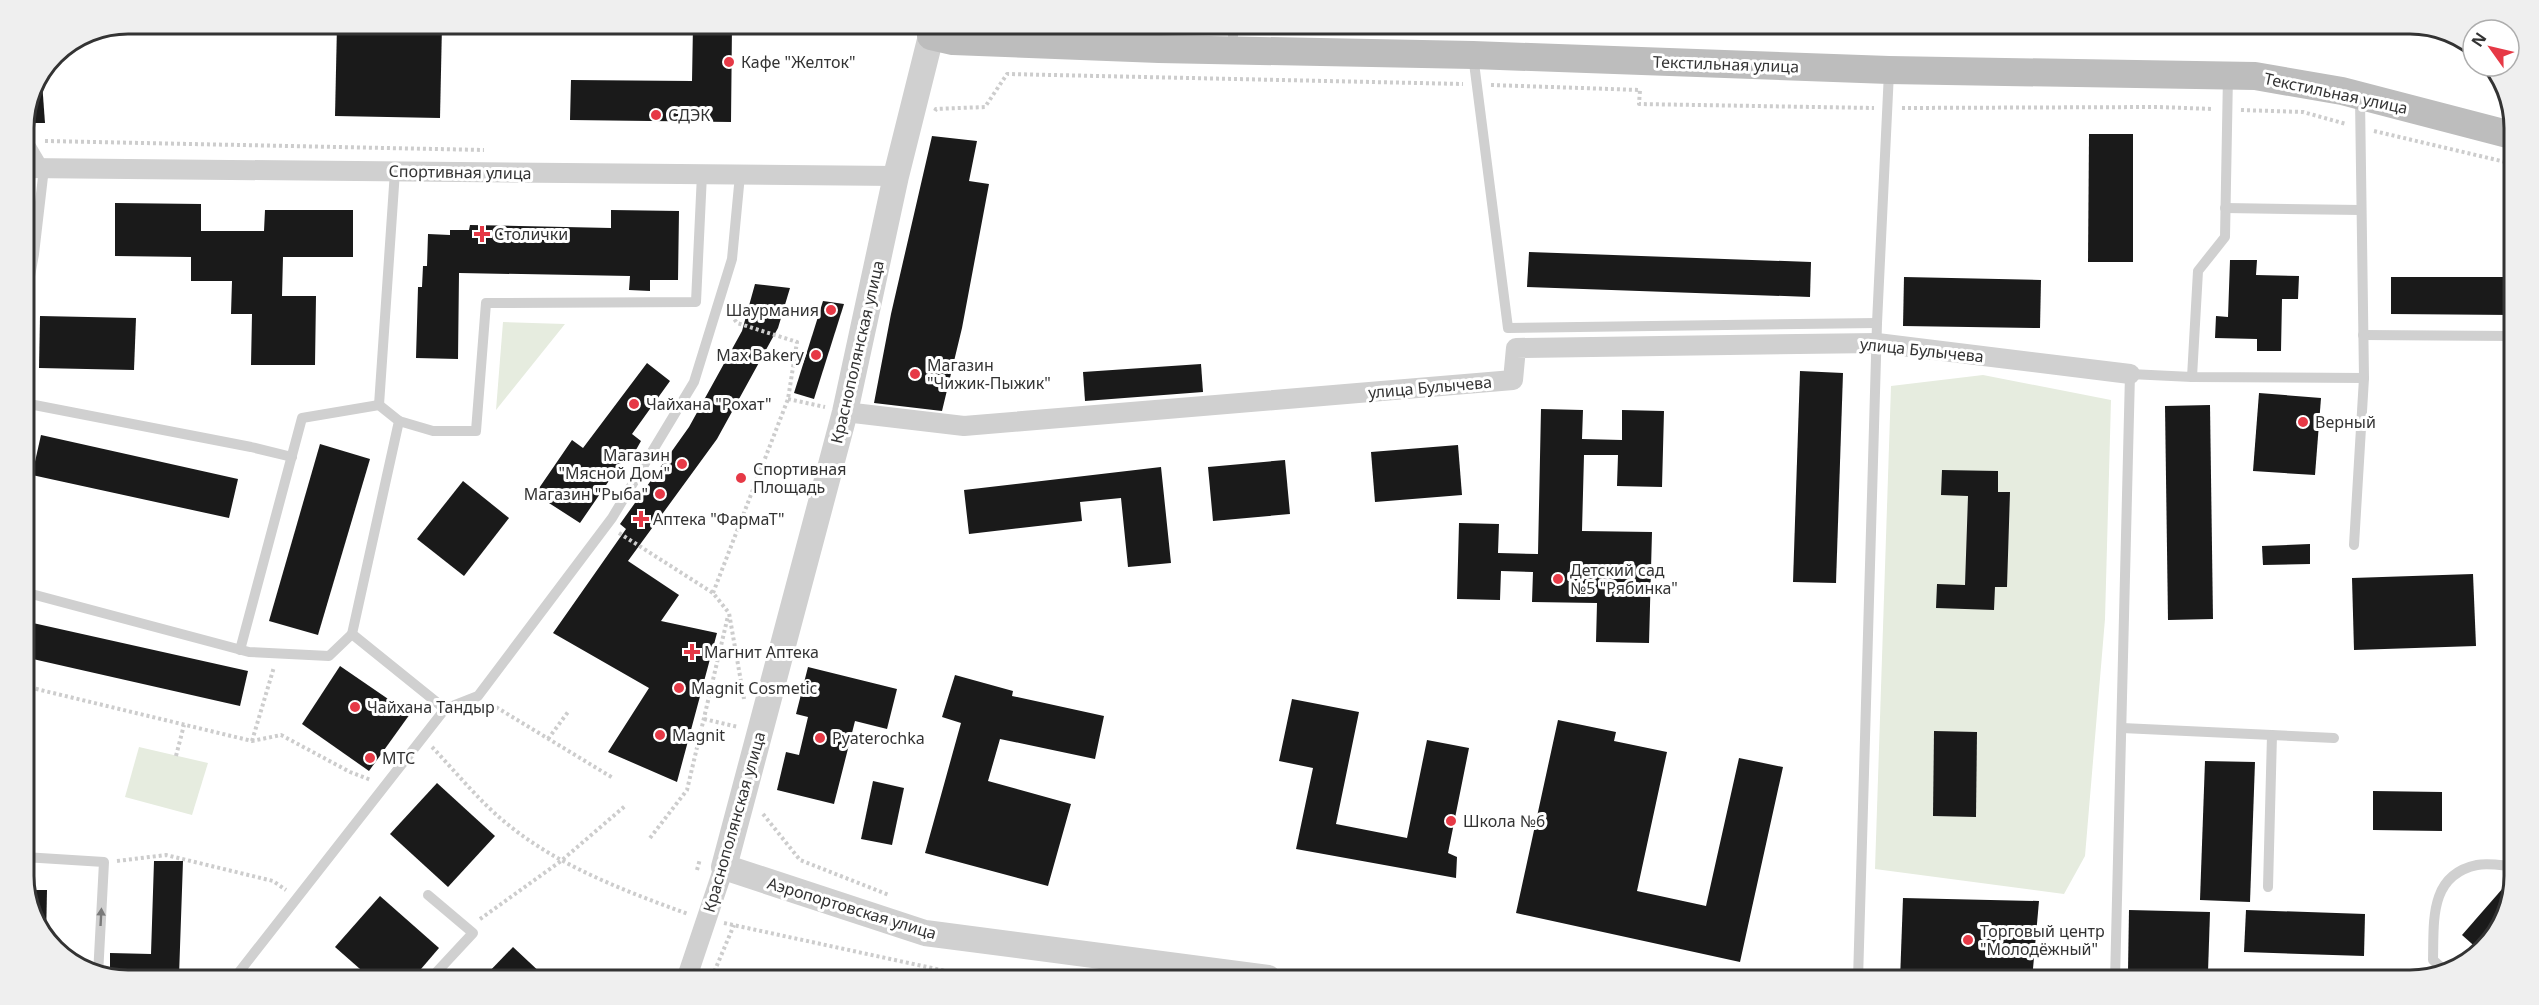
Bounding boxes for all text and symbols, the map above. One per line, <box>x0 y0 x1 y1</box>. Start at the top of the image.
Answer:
north arrow <box>2461 18 2521 78</box>
text: N <box>2466 28 2491 51</box>
street label: Текстильная улица <box>1653 50 1799 78</box>
place label: Кафе "Желток" <box>741 51 856 73</box>
marker: Кафе "Желток" <box>722 55 736 69</box>
street label: Текстильная улица <box>2262 67 2410 119</box>
place label: СДЭК <box>668 104 710 126</box>
marker: СДЭК <box>649 108 663 122</box>
street label: Спортивная улица <box>388 160 532 184</box>
place label: Столички <box>494 223 568 245</box>
marker: Столички <box>475 227 489 241</box>
street label: Краснополянская улица <box>825 258 889 446</box>
place label: Шаурмания <box>726 299 819 321</box>
marker: Шаурмания <box>824 303 838 317</box>
street label: улица Булычева <box>1859 333 1985 367</box>
place label: Max Bakery <box>716 344 805 366</box>
marker: Max Bakery <box>809 348 823 362</box>
place label: Магазин "Чижик-Пыжик" <box>927 354 1051 394</box>
marker: Магазин "Чижик-Пыжик" <box>908 367 922 381</box>
street label: улица Булычева <box>1367 371 1493 403</box>
place label: Чайхана "Рохат" <box>646 393 772 415</box>
marker: Чайхана "Рохат" <box>627 397 641 411</box>
place label: Верный <box>2315 411 2376 433</box>
marker: Верный <box>2296 415 2310 429</box>
place label: Магазин "Мясной Дом" <box>558 444 670 484</box>
marker: Магазин "Мясной Дом" <box>675 457 689 471</box>
place label: Спортивная Площадь <box>753 458 846 498</box>
marker: Спортивная Площадь <box>734 471 748 485</box>
place label: Магазин "Рыба" <box>524 483 648 505</box>
marker: Магазин "Рыба" <box>653 487 667 501</box>
place label: Аптека "ФармаТ" <box>653 508 785 530</box>
marker: Аптека "ФармаТ" <box>634 512 648 526</box>
place label: Детский сад №5 "Рябинка" <box>1570 559 1678 599</box>
marker: Детский сад №5 "Рябинка" <box>1551 572 1565 586</box>
place label: Магнит Аптека <box>704 641 819 663</box>
marker: Магнит Аптека <box>685 645 699 659</box>
place label: Magnit Cosmetic <box>691 677 818 699</box>
marker: Magnit Cosmetic <box>672 681 686 695</box>
place label: Чайхана Тандыр <box>367 696 495 718</box>
marker: Чайхана Тандыр <box>348 700 362 714</box>
place label: Magnit <box>672 724 725 746</box>
place label: Pyaterochka <box>832 727 925 749</box>
marker: Magnit <box>653 728 667 742</box>
street label: Краснополянская улица <box>698 729 770 915</box>
marker: Pyaterochka <box>813 731 827 745</box>
place label: МТС <box>382 747 415 769</box>
marker: МТС <box>363 751 377 765</box>
place label: Школа №6 <box>1463 810 1545 832</box>
marker: Школа №6 <box>1444 814 1458 828</box>
street label: Аэропортовская улица <box>765 872 939 944</box>
one-way arrow <box>97 907 106 926</box>
place label: Торговый центр "Молодёжный" <box>1980 920 2105 960</box>
marker: Торговый центр "Молодёжный" <box>1961 933 1975 947</box>

